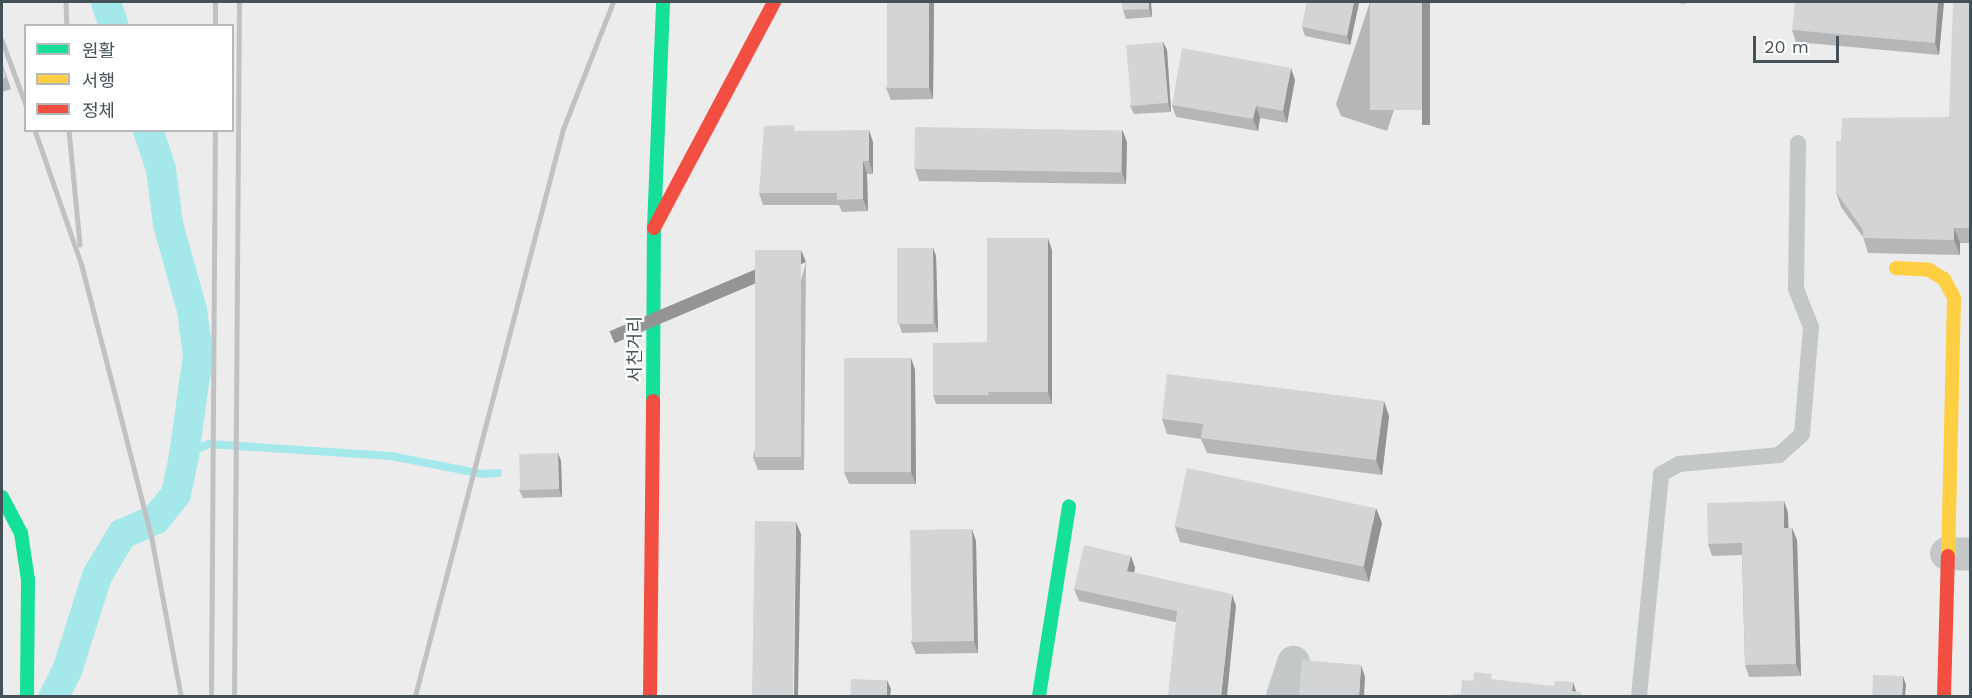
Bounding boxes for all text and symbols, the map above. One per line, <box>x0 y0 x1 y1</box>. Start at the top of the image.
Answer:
legend <box>24 24 234 132</box>
scale bar <box>1756 24 1842 62</box>
text: 20 m <box>1764 36 1809 57</box>
text: 원활 <box>82 40 115 61</box>
text: 서행 <box>82 70 115 91</box>
text: 정체 <box>82 100 115 121</box>
street label: 서천거리 <box>624 316 646 382</box>

